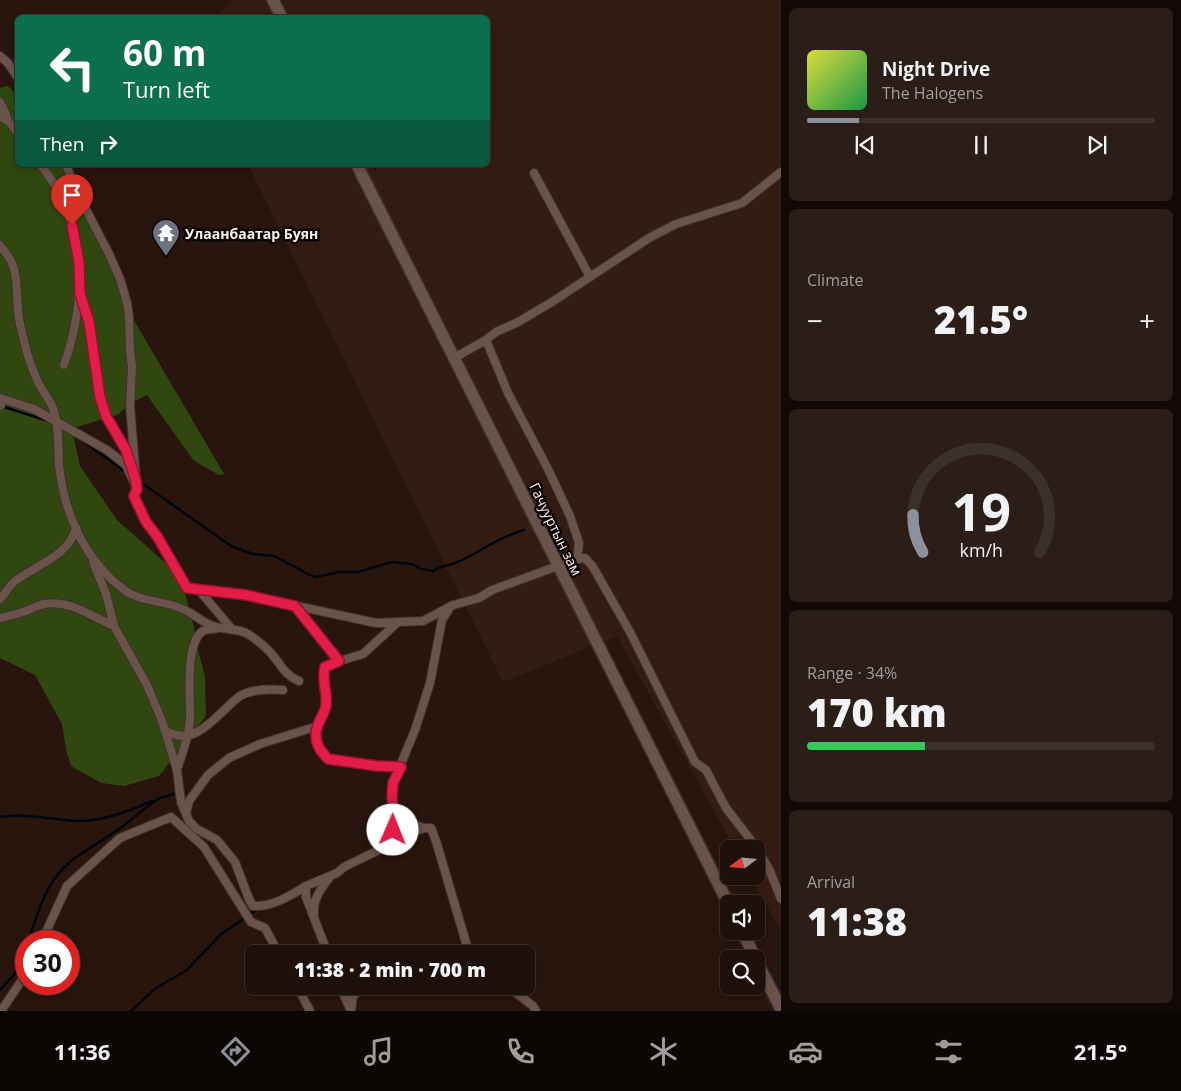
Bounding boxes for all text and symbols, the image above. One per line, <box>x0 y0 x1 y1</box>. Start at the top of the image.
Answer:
text: 60 m <box>123 29 206 76</box>
icon: left <box>40 35 105 100</box>
text: Night Drive <box>882 56 990 82</box>
text: Turn left <box>123 74 210 104</box>
text: The Halogens <box>882 82 983 104</box>
icon: right <box>94 130 122 158</box>
text: Then <box>40 131 84 157</box>
icon: previous <box>851 131 879 159</box>
icon: pause <box>967 131 995 159</box>
icon: next <box>1083 131 1111 159</box>
pin <box>51 174 93 225</box>
icon: arrive <box>58 181 86 209</box>
temple icon: Улаанбаатар Буян <box>151 218 181 257</box>
place label: Улаанбаатар Буян <box>185 224 318 243</box>
text: Climate <box>807 269 864 291</box>
text: 21.5° <box>934 293 1028 345</box>
text: − <box>807 301 823 339</box>
text: + <box>1139 301 1155 339</box>
text: 19 <box>951 475 1011 546</box>
street label: Гачууртын зам <box>525 480 587 578</box>
text: km/h <box>959 538 1003 562</box>
text: Range · 34% <box>807 662 897 684</box>
text: 170 km <box>807 686 947 738</box>
position arrow <box>366 803 418 855</box>
north arrow <box>720 840 765 885</box>
map controls <box>720 840 765 995</box>
text: Arrival <box>807 871 855 893</box>
button: sound <box>720 895 765 940</box>
text: 11:38 <box>807 895 907 947</box>
speed limit sign: 30 <box>15 930 80 995</box>
button: search <box>720 950 765 995</box>
text: 11:38 · 2 min · 700 m <box>294 957 486 983</box>
icon: directions <box>218 1034 253 1069</box>
icon: music <box>361 1034 396 1069</box>
icon: phone <box>503 1034 538 1069</box>
icon: climate <box>646 1034 681 1069</box>
icon: car <box>788 1034 823 1069</box>
icon: filters <box>931 1034 966 1069</box>
text: 11:36 <box>54 1036 110 1066</box>
text: 21.5° <box>1074 1036 1127 1066</box>

